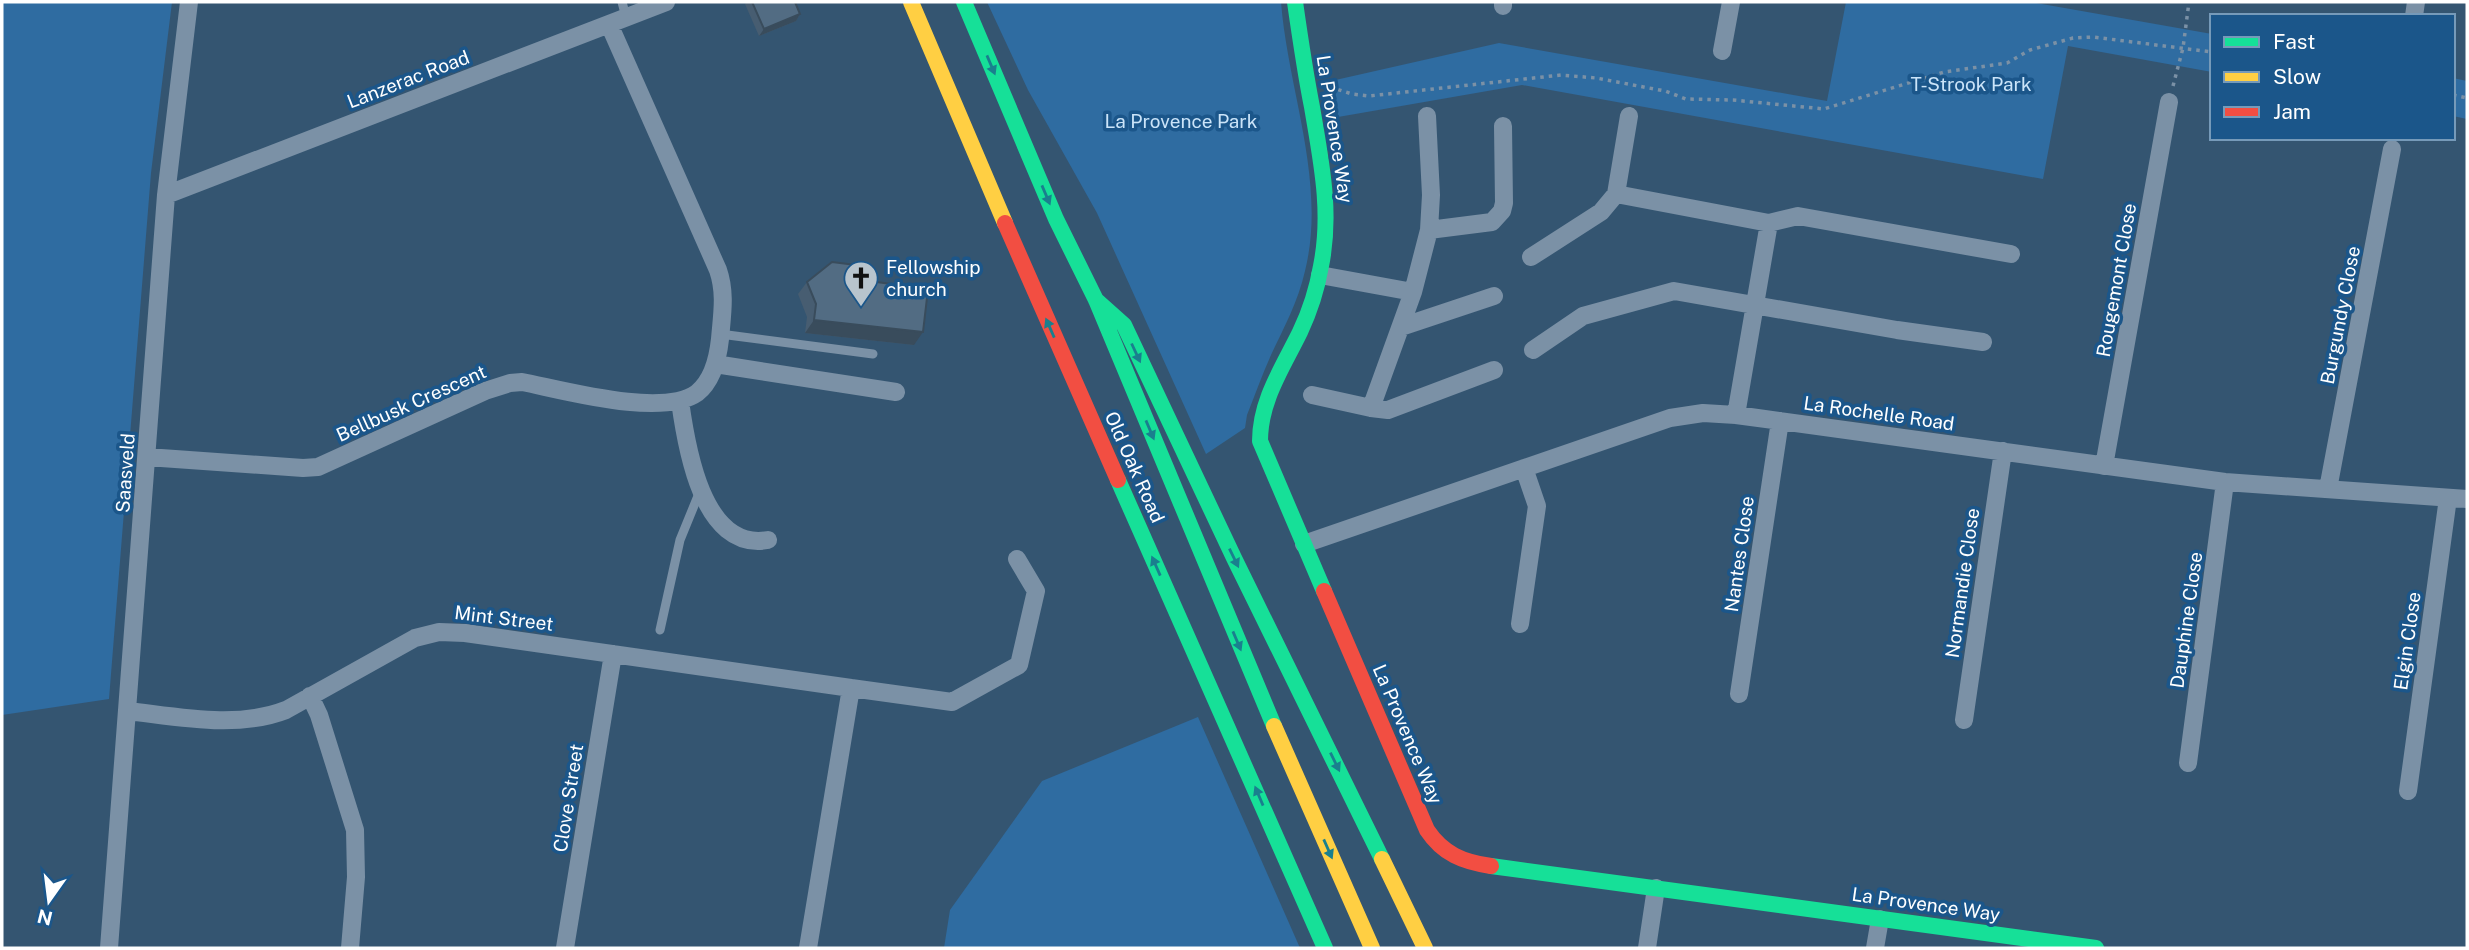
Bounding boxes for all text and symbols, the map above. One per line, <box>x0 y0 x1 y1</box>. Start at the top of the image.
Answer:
legend <box>2210 14 2455 140</box>
text: Fast <box>2273 29 2315 54</box>
street label: Lanzerac Road <box>344 46 472 112</box>
street label: La Provence Way <box>1312 53 1358 205</box>
one-way arrow <box>985 54 996 75</box>
text: Slow <box>2273 64 2321 89</box>
park label: T-Strook Park <box>1910 73 2032 95</box>
text: Jam <box>2273 99 2311 124</box>
park label: La Provence Park <box>1105 110 1258 132</box>
one-way arrow <box>1040 184 1051 205</box>
street label: Rougemont Close <box>2092 201 2140 359</box>
street label: Burgundy Close <box>2316 244 2364 386</box>
place label: Fellowship church <box>886 256 980 300</box>
church icon: Fellowship church <box>842 259 880 308</box>
one-way arrow <box>1044 318 1056 338</box>
one-way arrow <box>1131 342 1142 363</box>
street label: Bellbusk Crescent <box>333 360 489 446</box>
street label: La Rochelle Road <box>1802 392 1956 434</box>
street label: Old Oak Road <box>1101 408 1169 526</box>
one-way arrow <box>1145 420 1156 441</box>
street label: Saasveld <box>111 432 139 514</box>
street label: Nantes Close <box>1720 495 1758 613</box>
street label: Normandie Close <box>1941 507 1983 659</box>
one-way arrow <box>1229 548 1240 568</box>
street label: Dauphine Close <box>2166 550 2206 690</box>
one-way arrow <box>1150 556 1162 576</box>
street label: Elgin Close <box>2389 590 2425 692</box>
street label: Mint Street <box>453 601 555 635</box>
one-way arrow <box>1232 630 1243 651</box>
street label: La Provence Way <box>1369 661 1447 807</box>
street label: Clove Street <box>549 742 587 854</box>
one-way arrow <box>1330 752 1341 772</box>
one-way arrow <box>1253 785 1264 806</box>
one-way arrow <box>1322 839 1334 859</box>
north arrow <box>14 866 84 936</box>
street label: La Provence Way <box>1850 883 2002 925</box>
text: N <box>35 905 55 930</box>

